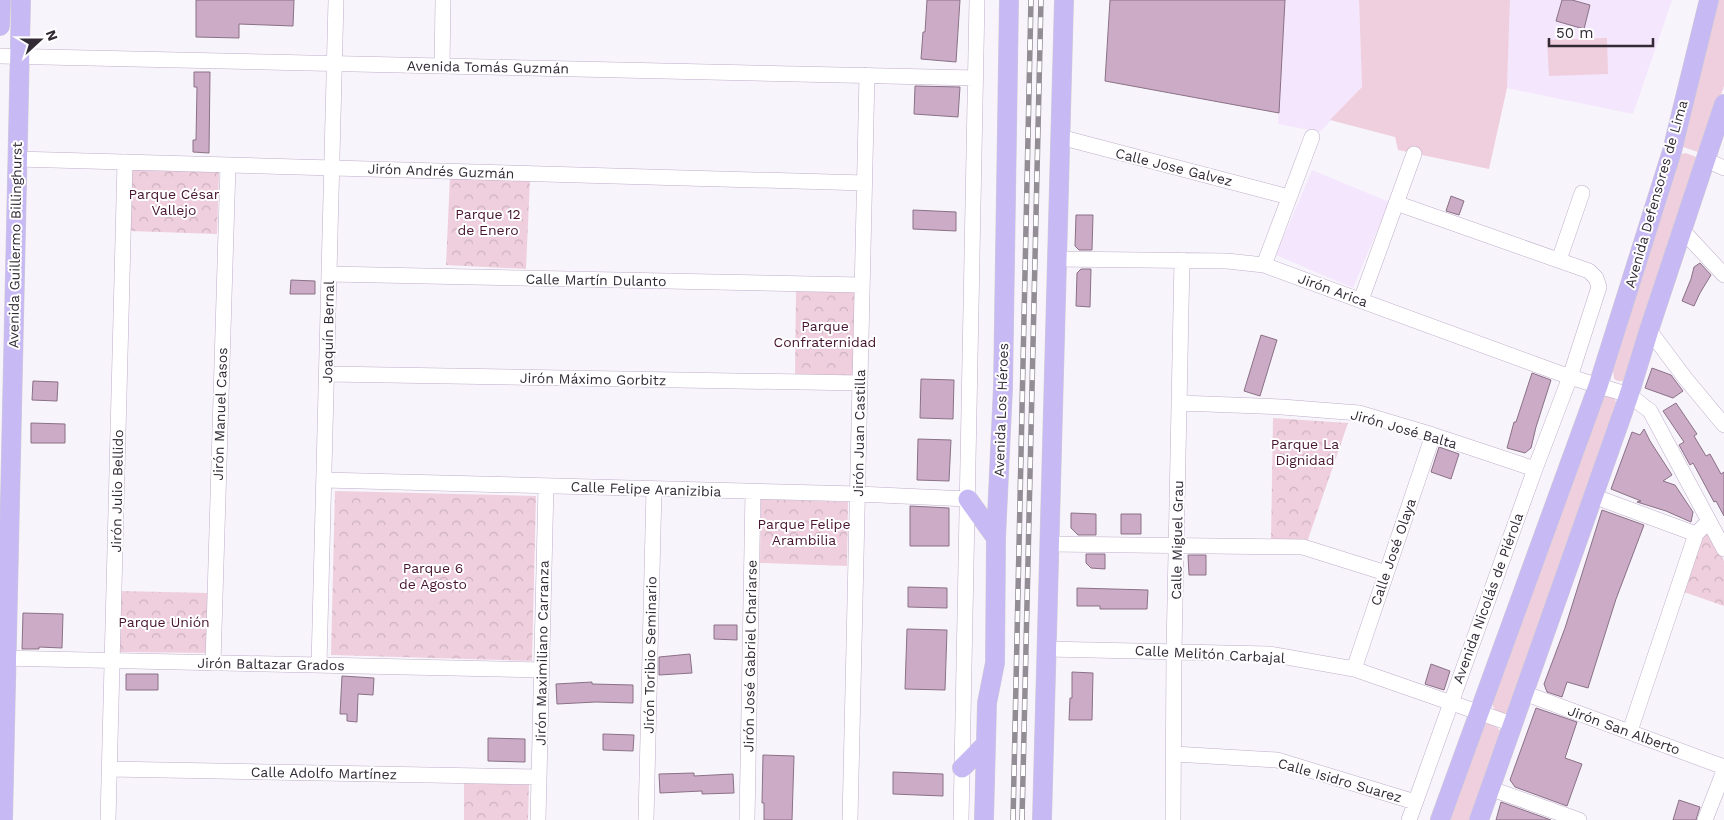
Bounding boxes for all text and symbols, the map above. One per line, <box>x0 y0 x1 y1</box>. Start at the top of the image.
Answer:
north arrow <box>15 15 65 65</box>
scale bar <box>1549 15 1653 47</box>
text: 50 m <box>1556 24 1593 42</box>
text: N <box>43 28 61 43</box>
street label: Avenida Tomás Guzmán <box>407 58 569 76</box>
street label: Avenida Defensores de Lima <box>1622 98 1690 290</box>
street label: Avenida Guillermo Billinghurst <box>5 142 25 348</box>
street label: Calle Jose Galvez <box>1114 145 1234 189</box>
street label: Jirón Andrés Guzmán <box>367 160 515 182</box>
park label: Parque César Vallejo <box>129 186 220 218</box>
park label: Parque 12 de Enero <box>455 206 521 238</box>
street label: Jirón Arica <box>1296 270 1370 310</box>
street label: Calle Martín Dulanto <box>525 271 667 289</box>
street label: Joaquín Bernal <box>319 280 337 383</box>
park label: Parque Confraternidad <box>774 318 876 350</box>
street label: Avenida Los Héroes <box>991 343 1011 477</box>
street label: Jirón Manuel Casos <box>210 347 230 481</box>
street label: Jirón Juan Castilla <box>850 369 868 497</box>
street label: Jirón Máximo Gorbitz <box>520 370 666 388</box>
street label: Jirón José Balta <box>1349 406 1459 452</box>
street label: Jirón Julio Bellido <box>108 429 126 553</box>
park label: Parque La Dignidad <box>1271 436 1339 468</box>
street label: Calle Felipe Aranizibia <box>570 478 722 500</box>
street label: Calle Miguel Grau <box>1168 480 1186 600</box>
street label: Calle José Olaya <box>1367 496 1419 608</box>
street label: Avenida Nicolás de Piérola <box>1450 510 1526 685</box>
park label: Parque Felipe Arambilia <box>758 516 850 548</box>
park label: Parque 6 de Agosto <box>399 560 467 592</box>
street label: Jirón Maximiliano Carranza <box>532 560 552 746</box>
street label: Jirón José Gabriel Chariarse <box>740 560 760 752</box>
street label: Jirón Toribio Seminario <box>641 576 659 734</box>
park label: Parque Unión <box>118 614 210 630</box>
street label: Calle Melitón Carbajal <box>1134 642 1286 666</box>
street label: Jirón Baltazar Grados <box>197 655 345 673</box>
street label: Jirón San Alberto <box>1566 702 1682 758</box>
street label: Calle Isidro Suarez <box>1276 755 1404 805</box>
street label: Calle Adolfo Martínez <box>251 764 397 782</box>

